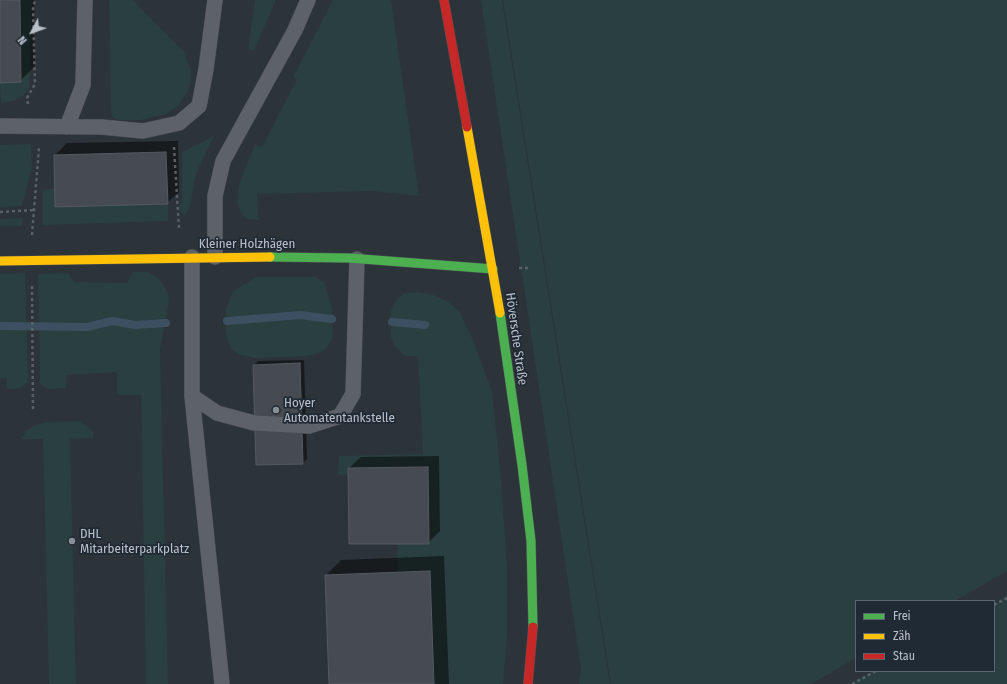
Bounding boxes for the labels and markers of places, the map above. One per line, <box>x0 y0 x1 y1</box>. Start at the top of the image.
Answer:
place label: Hoyer Automatentankstelle <box>284 395 395 426</box>
marker: Hoyer Automatentankstelle <box>271 405 281 415</box>
place label: DHL Mitarbeiterparkplatz <box>80 526 189 557</box>
marker: DHL Mitarbeiterparkplatz <box>67 536 77 546</box>

